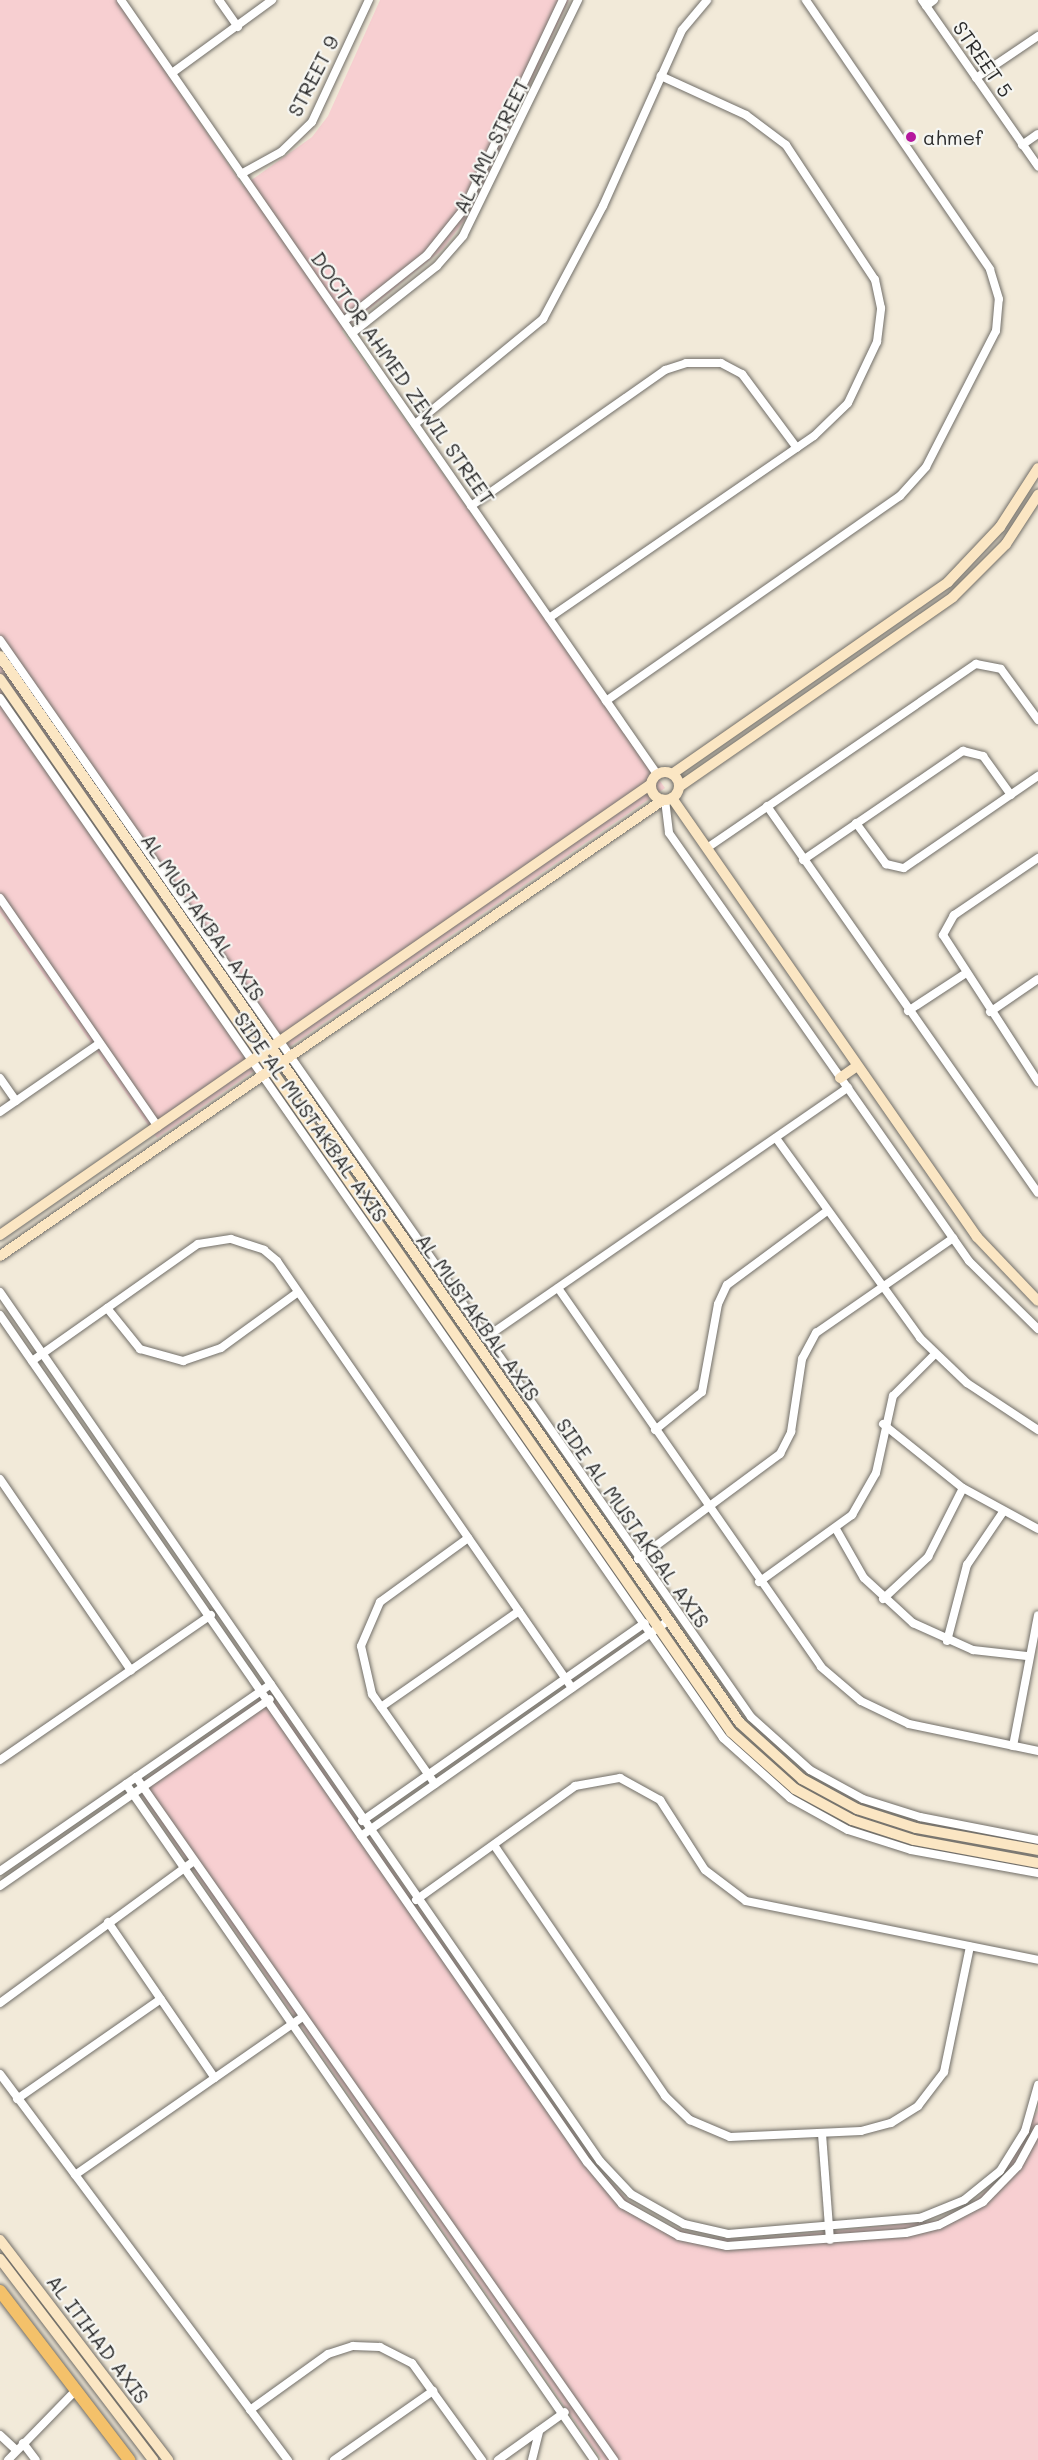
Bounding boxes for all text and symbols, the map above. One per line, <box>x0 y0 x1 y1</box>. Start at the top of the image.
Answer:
street label: STREET 5 <box>948 16 1018 102</box>
street label: STREET 9 <box>282 32 344 120</box>
street label: AL AML STREET <box>448 75 534 217</box>
place label: ahmef <box>923 125 983 149</box>
marker: ahmef <box>904 130 918 144</box>
street label: DOCTOR AHMED ZEWIL STREET <box>306 247 500 509</box>
street label: AL MUSTAKBAL AXIS <box>136 829 270 1005</box>
street label: SIDE AL MUSTAKBAL AXIS <box>229 1008 393 1226</box>
street label: AL MUSTAKBAL AXIS <box>411 1229 545 1405</box>
street label: SIDE AL MUSTAKBAL AXIS <box>551 1414 715 1632</box>
street label: AL ITIHAD AXIS <box>42 2270 154 2408</box>

